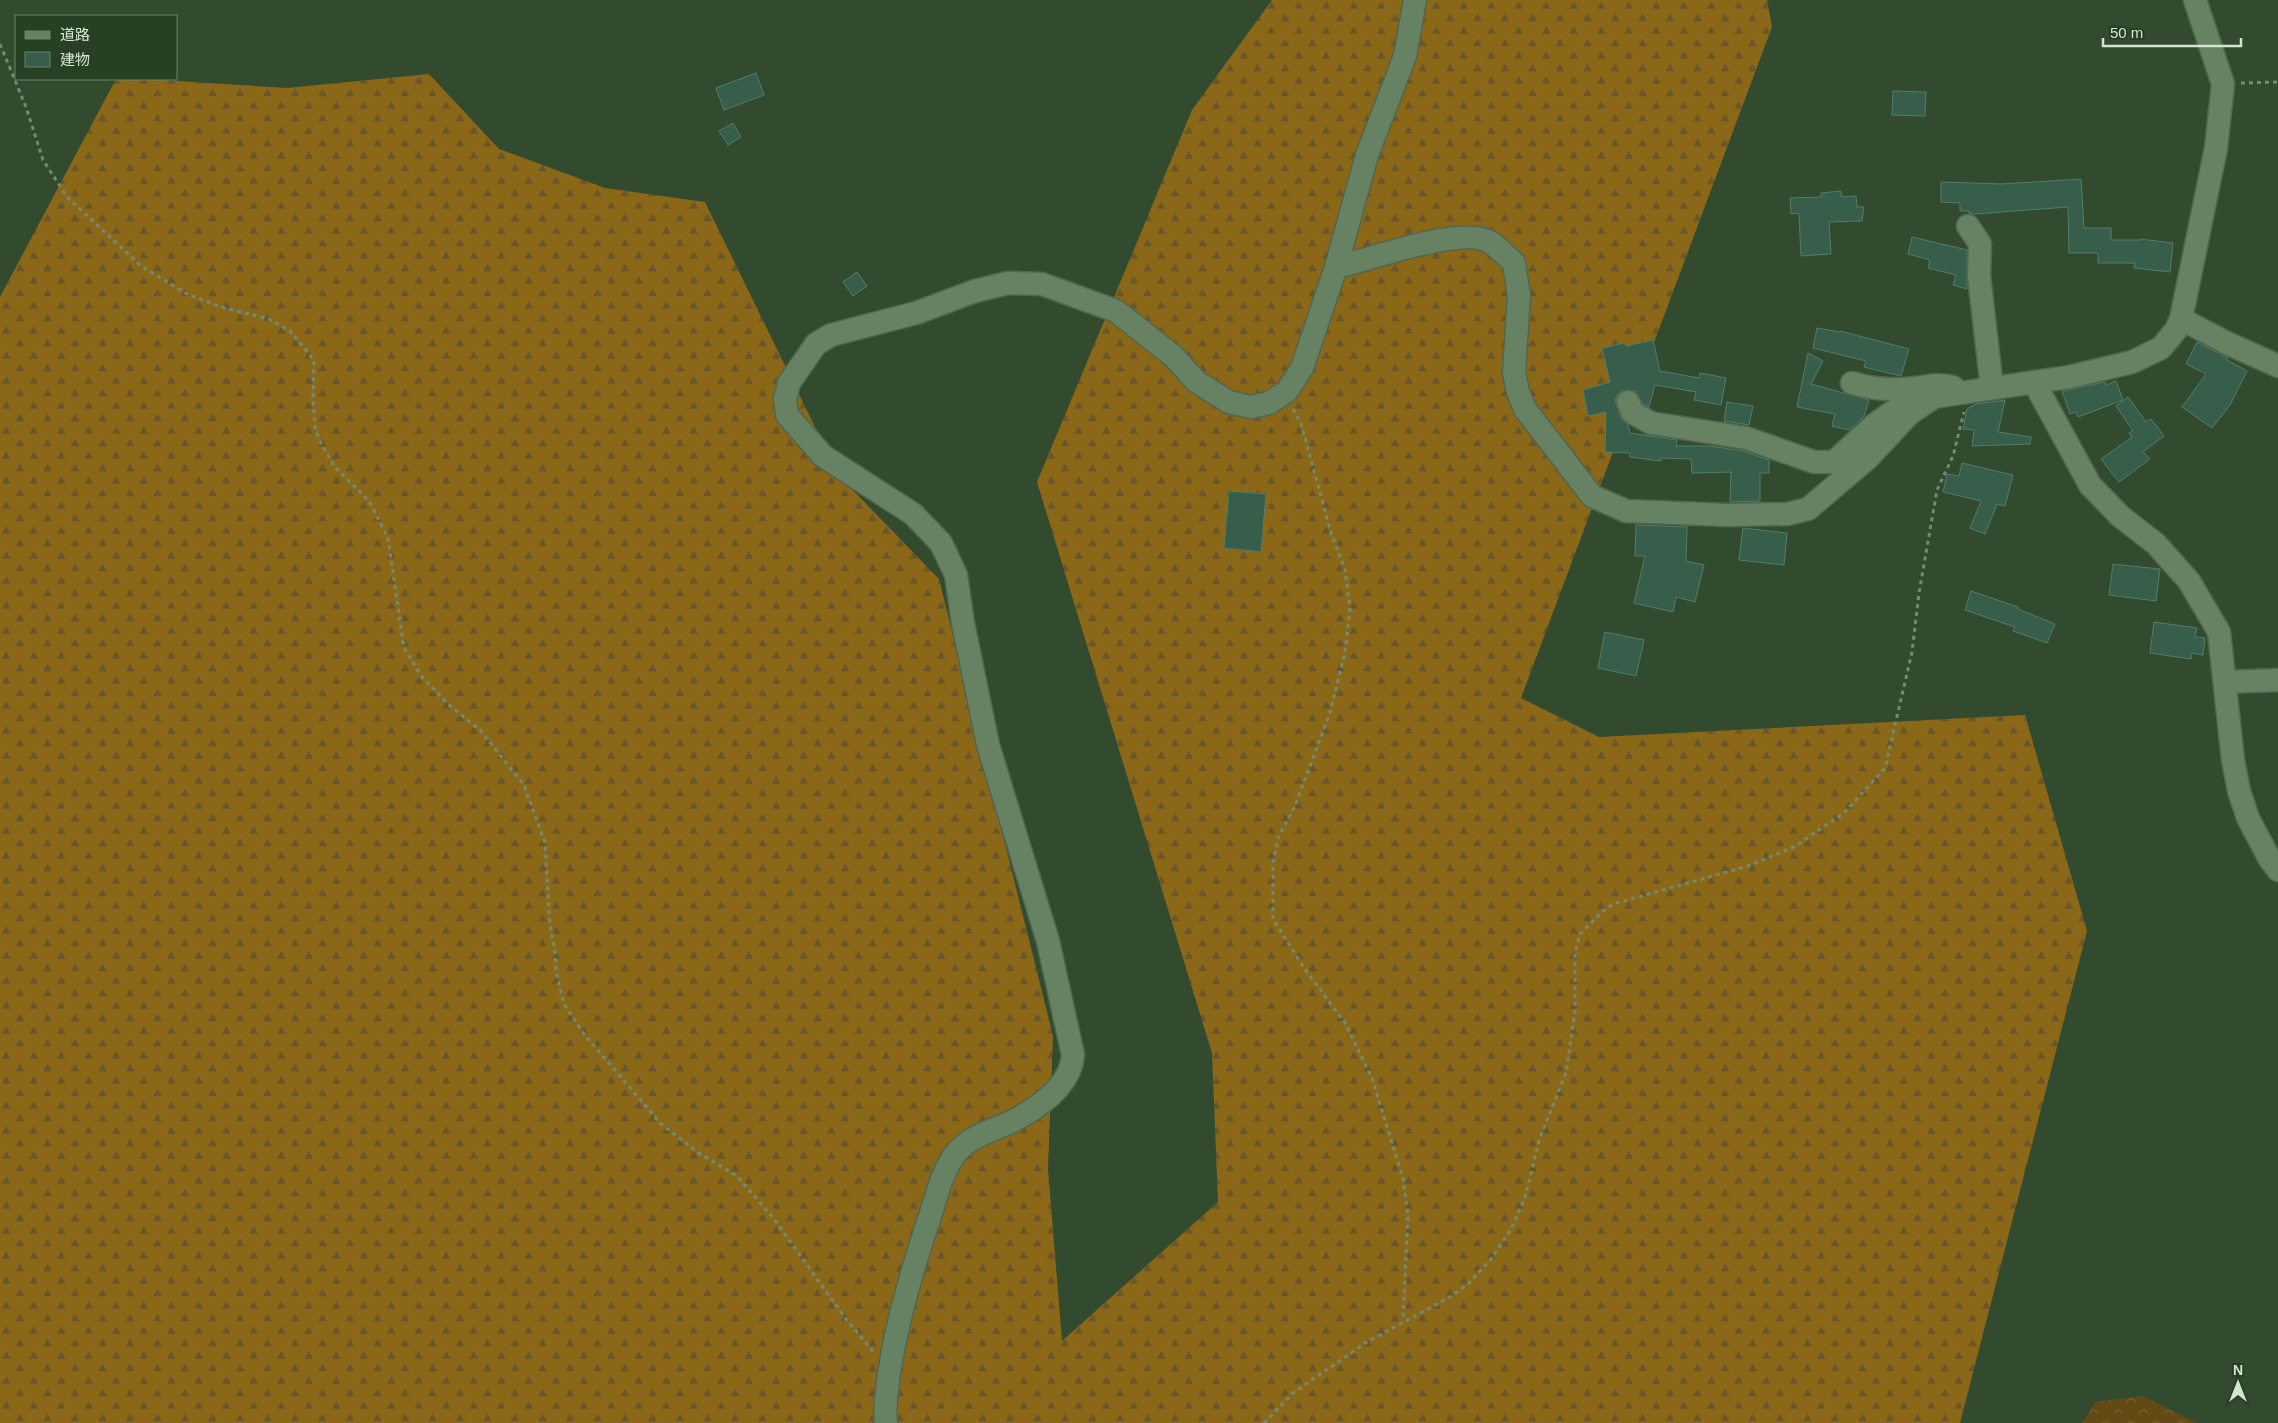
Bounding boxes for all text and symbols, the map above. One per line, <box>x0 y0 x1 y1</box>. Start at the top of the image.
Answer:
legend <box>15 15 178 80</box>
scale bar <box>2103 15 2240 47</box>
text: 50 m <box>2110 24 2143 41</box>
text: 道路 <box>60 26 90 43</box>
text: 建物 <box>60 51 90 68</box>
north arrow <box>2213 1358 2263 1408</box>
text: N <box>2233 1362 2243 1378</box>

